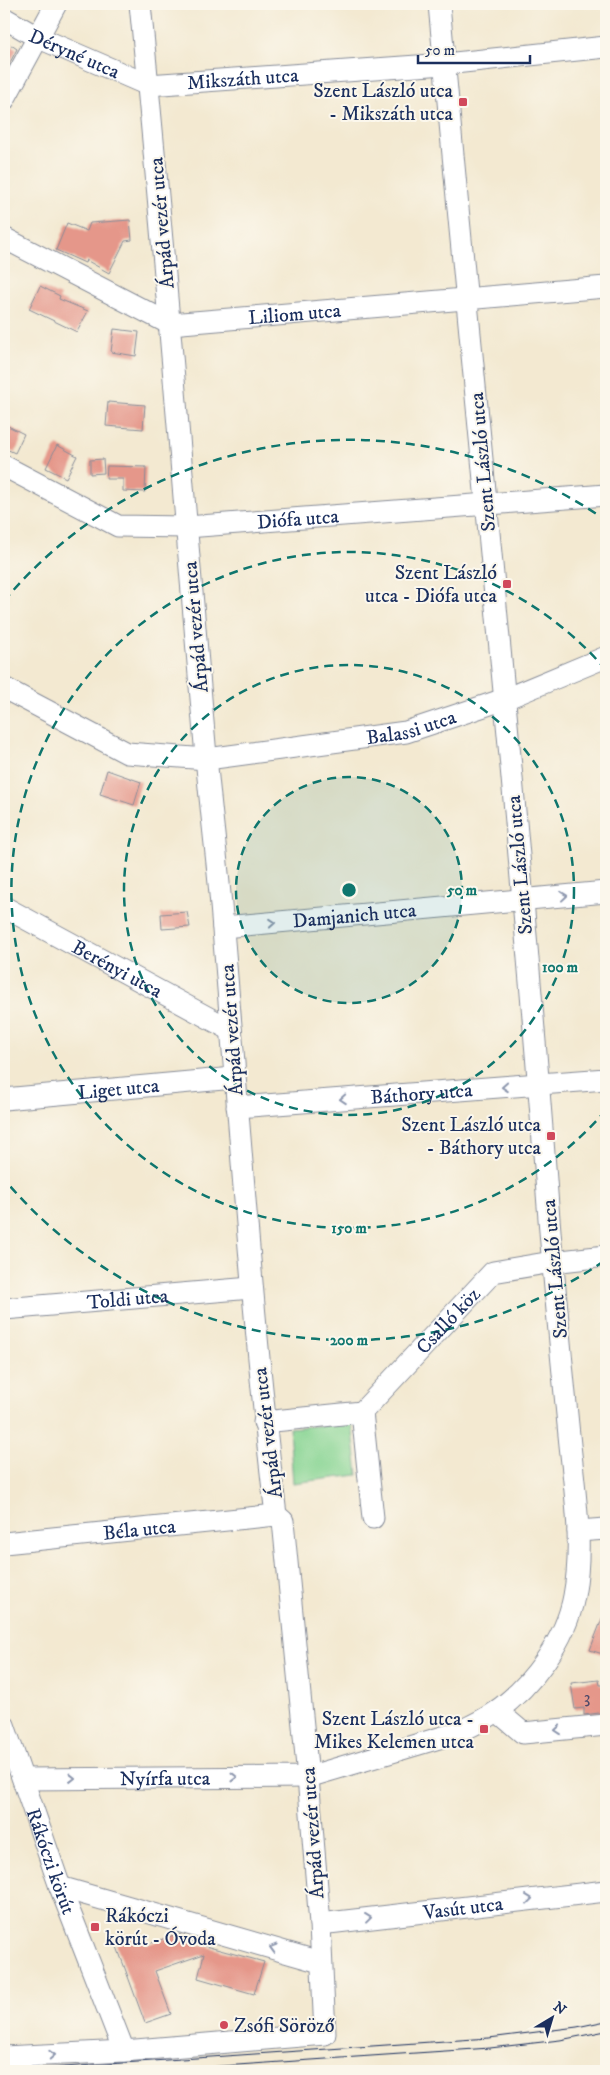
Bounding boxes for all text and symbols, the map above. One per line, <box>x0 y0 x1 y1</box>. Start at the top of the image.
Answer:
street label: Déryné utca <box>25 24 124 85</box>
scale bar <box>418 32 530 64</box>
text: 50 m <box>425 41 455 60</box>
street label: Mikszáth utca <box>186 63 300 96</box>
place label: Szent László utca - Mikszáth utca <box>313 79 453 127</box>
marker: Szent László utca - Mikszáth utca <box>457 96 469 108</box>
street label: Árpád vezér utca <box>143 156 181 290</box>
street label: Liliom utca <box>247 298 343 331</box>
street label: Szent László utca <box>465 391 502 533</box>
street label: Diófa utca <box>256 504 340 536</box>
street label: Árpád vezér utca <box>177 560 215 694</box>
place label: Szent László utca - Diófa utca <box>365 561 497 609</box>
marker: Szent László utca - Diófa utca <box>501 578 513 590</box>
street label: Balassi utca <box>365 705 460 751</box>
street label: Szent László utca <box>502 794 539 936</box>
centre of rings <box>340 881 358 899</box>
text: 50 m <box>446 881 478 900</box>
one-way arrow <box>561 891 569 902</box>
street label: Damjanich utca <box>292 898 418 935</box>
one-way arrow <box>268 917 276 928</box>
street label: Berényi utca <box>67 935 167 1005</box>
text: 100 m <box>542 958 579 977</box>
street label: Árpád vezér utca <box>214 963 250 1097</box>
street label: Liget utca <box>77 1074 161 1106</box>
street label: Báthory utca <box>370 1078 474 1111</box>
one-way arrow <box>501 1081 509 1092</box>
one-way arrow <box>339 1093 347 1104</box>
place label: Szent László utca - Báthory utca <box>401 1113 542 1161</box>
marker: Szent László utca - Báthory utca <box>545 1130 557 1142</box>
street label: Szent László utca <box>537 1198 574 1340</box>
text: 150 m <box>331 1219 367 1238</box>
street label: Csalló köz <box>411 1282 486 1360</box>
street label: Toldi utca <box>86 1284 170 1316</box>
text: 200 m <box>330 1331 369 1350</box>
street label: Árpád vezér utca <box>247 1365 289 1500</box>
street label: Béla utca <box>102 1514 178 1547</box>
house number: 3 <box>584 1687 590 1709</box>
place label: Szent László utca - Mikes Kelemen utca <box>314 1707 474 1755</box>
marker: Szent László utca - Mikes Kelemen utca <box>478 1723 490 1735</box>
one-way arrow <box>553 1724 561 1735</box>
street label: Árpád vezér utca <box>295 1766 331 1900</box>
street label: Nyírfa utca <box>120 1767 211 1792</box>
one-way arrow <box>230 1772 238 1782</box>
one-way arrow <box>68 1773 76 1783</box>
street label: Rákóczi körút <box>20 1805 80 1918</box>
street label: Vasút utca <box>421 1892 505 1926</box>
one-way arrow <box>526 1894 534 1905</box>
place label: Rákóczi körút - Óvoda <box>105 1904 216 1952</box>
one-way arrow <box>364 1913 372 1924</box>
marker: Rákóczi körút - Óvoda <box>89 1921 101 1933</box>
one-way arrow <box>270 1944 278 1954</box>
north arrow <box>528 1992 578 2042</box>
text: N <box>549 1998 570 2019</box>
place label: Zsófi Söröző <box>234 2014 335 2039</box>
marker: Zsófi Söröző <box>218 2019 230 2031</box>
one-way arrow <box>49 2049 57 2060</box>

